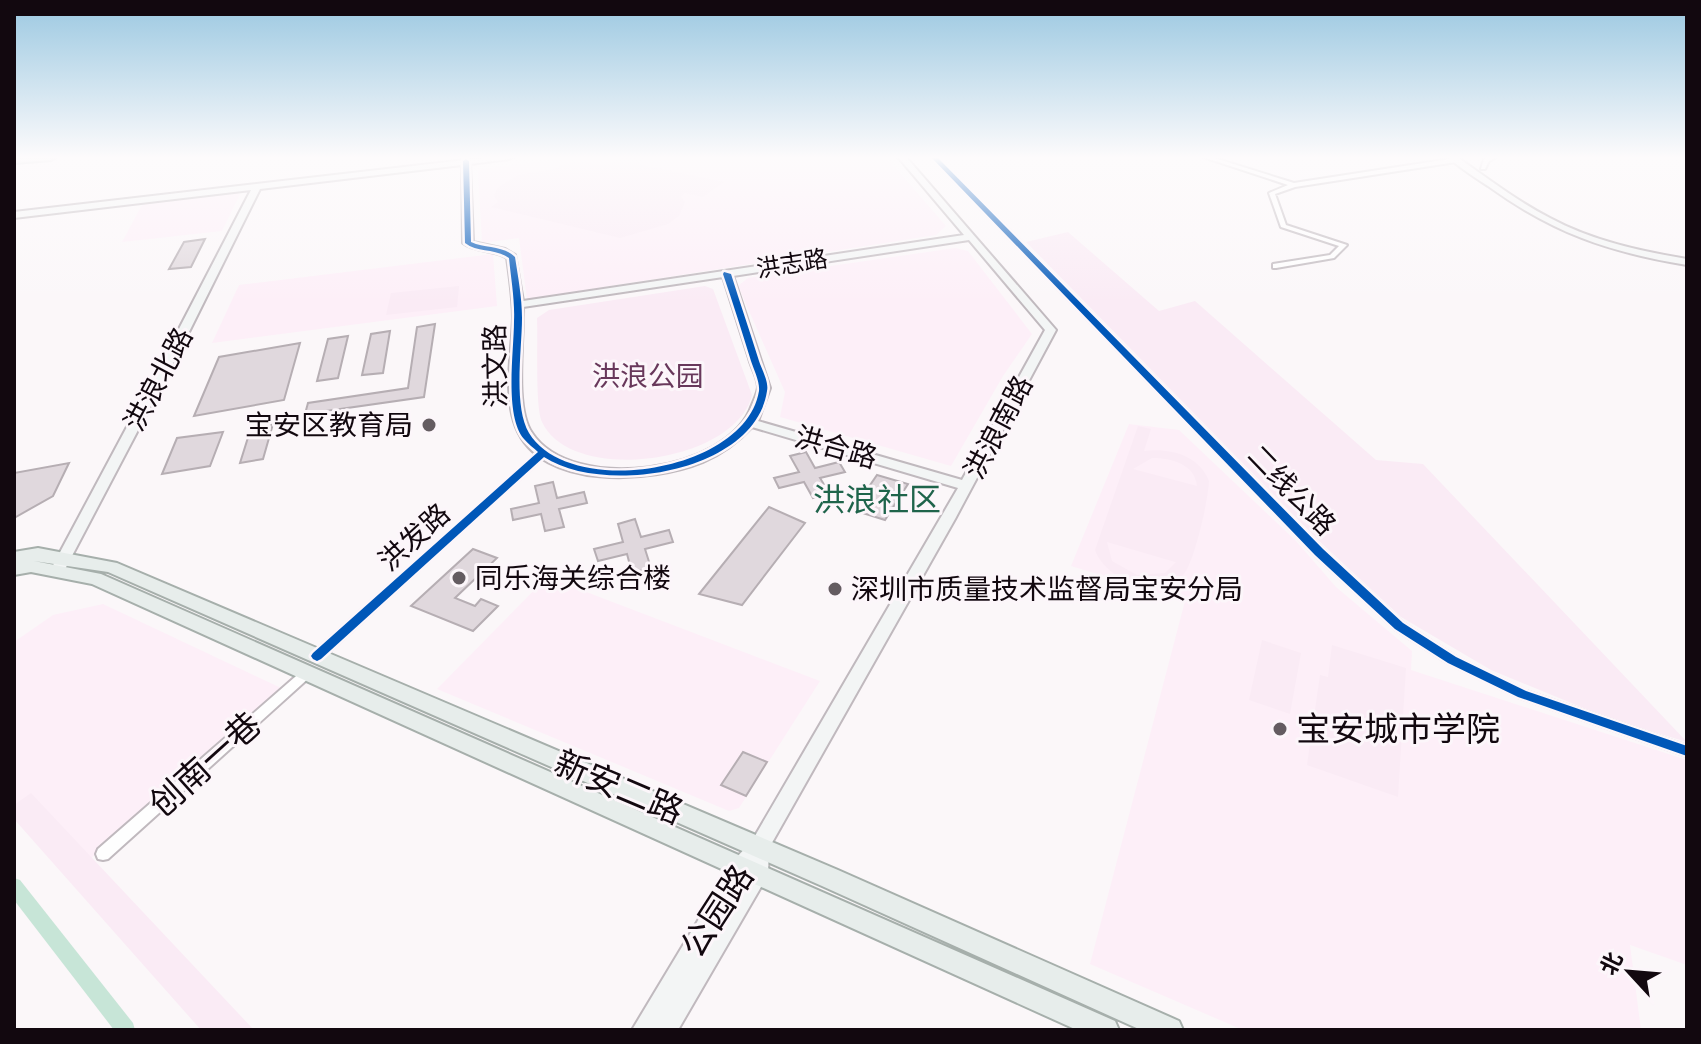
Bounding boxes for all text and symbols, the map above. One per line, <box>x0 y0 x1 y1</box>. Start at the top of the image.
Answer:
street label: 洪志路 <box>753 240 830 286</box>
street label: 洪浪北路 <box>112 319 203 438</box>
street label: 洪文路 <box>472 324 517 408</box>
park label: 洪浪公园 <box>592 354 704 397</box>
street label: 洪浪南路 <box>952 367 1043 486</box>
place label: 宝安区教育局 <box>245 403 413 446</box>
street label: 洪合路 <box>790 414 882 479</box>
marker: 宝安区教育局 <box>420 416 438 434</box>
street label: 二线公路 <box>1238 434 1347 545</box>
district label: 洪浪社区 <box>813 475 941 523</box>
street label: 洪发路 <box>368 493 459 581</box>
place label: 同乐海关综合楼 <box>475 556 671 599</box>
place label: 深圳市质量技术监督局宝安分局 <box>851 567 1243 610</box>
marker: 同乐海关综合楼 <box>450 569 468 587</box>
marker: 深圳市质量技术监督局宝安分局 <box>826 580 844 598</box>
street label: 创南一巷 <box>136 698 272 828</box>
place label: 宝安城市学院 <box>1296 702 1500 754</box>
marker: 宝安城市学院 <box>1271 720 1289 738</box>
street label: 新安二路 <box>547 736 692 837</box>
street label: 公园路 <box>667 854 766 967</box>
north arrow <box>1589 932 1669 1012</box>
text: 北 <box>1591 946 1631 981</box>

